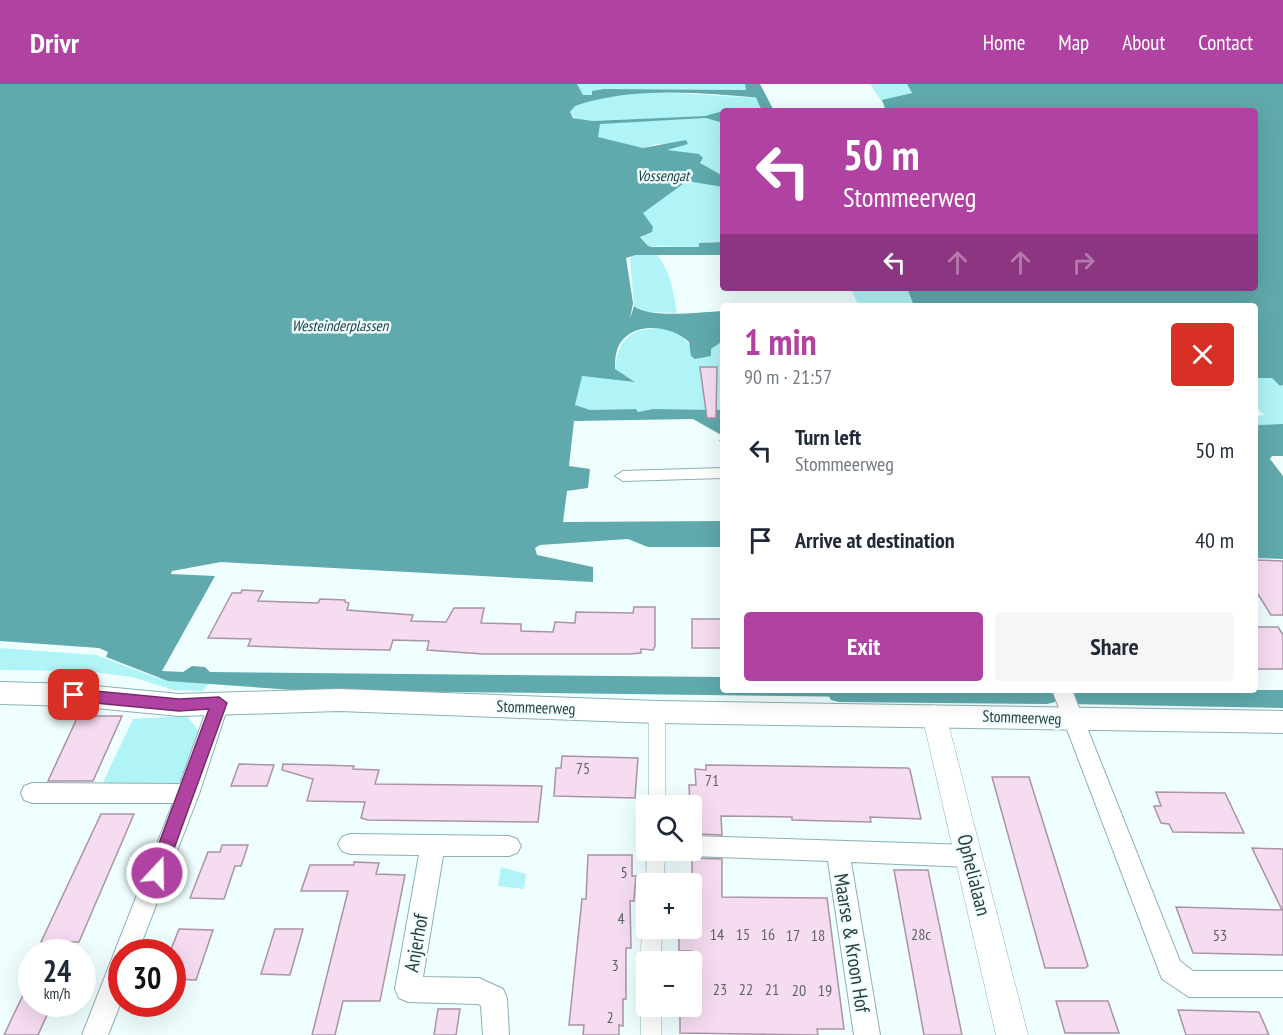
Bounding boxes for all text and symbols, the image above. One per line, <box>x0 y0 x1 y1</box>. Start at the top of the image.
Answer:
text: Drivr <box>30 24 79 61</box>
text: Home <box>983 29 1025 56</box>
text: Map <box>1058 29 1089 56</box>
text: About <box>1122 29 1165 56</box>
text: Contact <box>1198 29 1253 56</box>
text: 50 m <box>843 127 920 182</box>
icon: left <box>744 132 822 210</box>
water label: Vossengat <box>637 166 691 185</box>
text: Stommeerweg <box>843 180 976 214</box>
icon: left <box>878 246 911 279</box>
icon: ahead <box>941 246 974 279</box>
icon: ahead <box>1004 246 1037 279</box>
icon: right <box>1067 246 1100 279</box>
water label: Westeinderplassen <box>292 316 390 335</box>
text: 1 min <box>744 318 817 365</box>
button: close <box>1171 323 1234 386</box>
text: 90 m · 21:57 <box>744 364 832 390</box>
text: Turn left <box>795 423 861 451</box>
icon: left <box>744 434 777 467</box>
text: 50 m <box>1195 436 1234 464</box>
text: Stommeerweg <box>795 451 894 477</box>
icon: arrive <box>744 524 777 557</box>
text: Arrive at destination <box>795 526 955 554</box>
text: 40 m <box>1195 526 1234 554</box>
button: Exit <box>744 612 983 681</box>
button: Share <box>995 612 1234 681</box>
pin <box>48 669 99 720</box>
icon: arrive <box>57 678 90 711</box>
street label: Stommeerweg <box>496 696 576 718</box>
street label: Stommeerweg <box>982 706 1062 728</box>
house number: 75 <box>576 758 590 778</box>
house number: 71 <box>705 770 719 790</box>
map controls <box>636 795 702 1017</box>
button: search <box>636 795 702 861</box>
street label: Ophelialaan <box>951 831 997 919</box>
position arrow <box>125 841 189 905</box>
house number: 5 <box>620 862 628 882</box>
street label: Maarse & Kroon Hof <box>828 872 876 1015</box>
button: + <box>636 873 702 939</box>
house number: 4 <box>617 908 625 928</box>
street label: Anjerhof <box>398 911 434 974</box>
house number: 14 <box>710 924 724 944</box>
house number: 15 <box>736 924 750 944</box>
house number: 16 <box>761 924 775 944</box>
house number: 28c <box>911 924 931 944</box>
house number: 17 <box>786 925 800 945</box>
house number: 18 <box>811 925 825 945</box>
house number: 53 <box>1213 925 1227 945</box>
speed limit sign: 30 <box>108 939 186 1017</box>
text: 24 <box>43 951 71 990</box>
button: − <box>636 951 702 1017</box>
house number: 3 <box>611 955 619 975</box>
house number: 23 <box>713 979 727 999</box>
house number: 22 <box>739 979 753 999</box>
house number: 21 <box>765 979 779 999</box>
house number: 20 <box>792 980 806 1000</box>
house number: 19 <box>818 980 832 1000</box>
text: km/h <box>44 984 70 1003</box>
house number: 2 <box>606 1007 614 1027</box>

